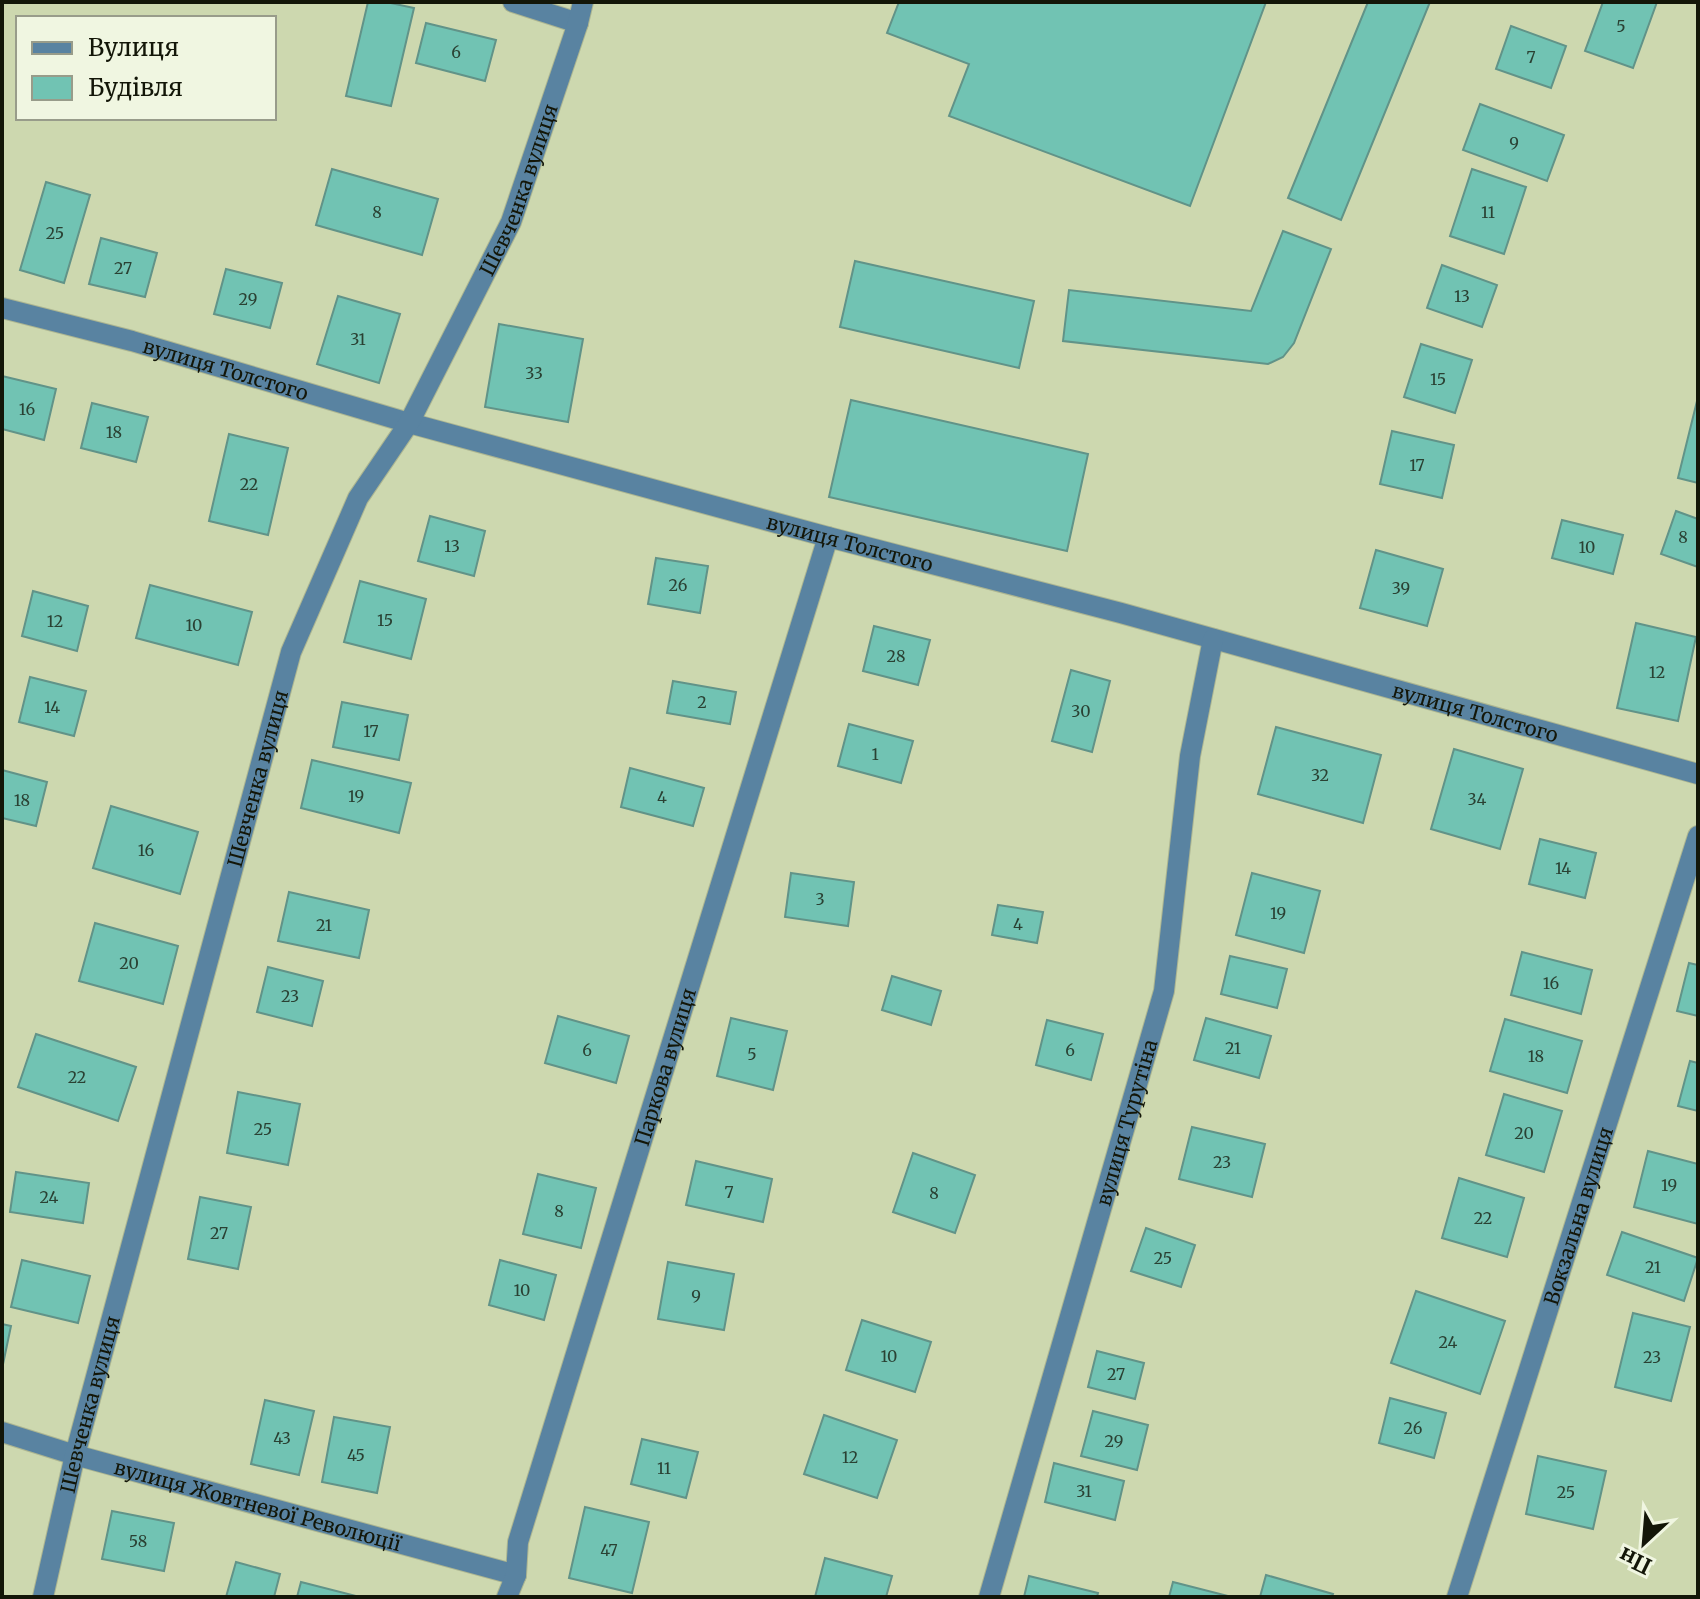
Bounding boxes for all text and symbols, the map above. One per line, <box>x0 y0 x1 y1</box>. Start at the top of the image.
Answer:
legend <box>16 16 276 120</box>
house number: 5 <box>1616 16 1626 36</box>
text: Вулиця <box>88 32 179 63</box>
house number: 6 <box>451 42 461 62</box>
house number: 7 <box>1526 47 1536 67</box>
text: Будівля <box>88 72 183 103</box>
street label: Шевченка вулиця <box>473 100 562 280</box>
house number: 9 <box>1509 133 1519 153</box>
house number: 8 <box>372 202 382 222</box>
house number: 11 <box>1481 202 1495 222</box>
house number: 25 <box>46 223 64 243</box>
house number: 27 <box>114 258 132 278</box>
house number: 13 <box>1454 286 1470 306</box>
house number: 29 <box>239 289 257 309</box>
house number: 31 <box>350 329 366 349</box>
street label: вулиця Толстого <box>140 333 312 405</box>
house number: 33 <box>525 363 543 383</box>
house number: 15 <box>1430 369 1446 389</box>
house number: 16 <box>19 399 35 419</box>
house number: 18 <box>106 422 122 442</box>
house number: 17 <box>1409 455 1425 475</box>
house number: 22 <box>240 474 258 494</box>
street label: вулиця Толстого <box>764 508 936 576</box>
house number: 8 <box>1678 527 1688 547</box>
house number: 13 <box>444 536 460 556</box>
house number: 10 <box>1579 537 1595 557</box>
house number: 26 <box>669 575 688 595</box>
house number: 39 <box>1392 578 1410 598</box>
house number: 15 <box>377 610 393 630</box>
house number: 12 <box>47 611 63 631</box>
house number: 10 <box>186 615 202 635</box>
house number: 28 <box>887 646 905 666</box>
house number: 12 <box>1649 662 1665 682</box>
street label: вулиця Толстого <box>1390 677 1562 747</box>
street label: Шевченка вулиця <box>221 687 293 870</box>
house number: 2 <box>697 692 707 712</box>
house number: 14 <box>44 697 60 717</box>
house number: 30 <box>1071 701 1091 721</box>
house number: 17 <box>363 721 379 741</box>
house number: 1 <box>871 744 879 764</box>
house number: 32 <box>1311 765 1329 785</box>
house number: 19 <box>348 786 364 806</box>
house number: 4 <box>657 787 667 807</box>
house number: 34 <box>1468 789 1487 809</box>
house number: 18 <box>14 790 30 810</box>
house number: 16 <box>138 840 154 860</box>
house number: 14 <box>1555 858 1571 878</box>
house number: 3 <box>815 889 825 909</box>
house number: 19 <box>1270 903 1286 923</box>
house number: 4 <box>1013 914 1023 934</box>
house number: 21 <box>316 915 332 935</box>
house number: 20 <box>119 953 139 973</box>
house number: 16 <box>1543 973 1559 993</box>
street label: Паркова вулиця <box>628 985 701 1149</box>
house number: 23 <box>281 986 299 1006</box>
street label: вулиця Турутіна <box>1090 1036 1162 1209</box>
house number: 21 <box>1225 1038 1241 1058</box>
house number: 6 <box>582 1040 592 1060</box>
house number: 6 <box>1065 1040 1075 1060</box>
house number: 5 <box>747 1044 757 1064</box>
house number: 18 <box>1528 1046 1544 1066</box>
house number: 22 <box>68 1067 86 1087</box>
house number: 25 <box>254 1119 272 1139</box>
house number: 20 <box>1514 1123 1534 1143</box>
street label: Вокзальна вулиця <box>1538 1123 1618 1308</box>
house number: 23 <box>1213 1152 1231 1172</box>
house number: 19 <box>1661 1175 1677 1195</box>
house number: 7 <box>724 1182 734 1202</box>
house number: 8 <box>929 1183 939 1203</box>
house number: 24 <box>40 1187 59 1207</box>
house number: 8 <box>554 1201 564 1221</box>
house number: 22 <box>1474 1208 1492 1228</box>
house number: 27 <box>210 1223 228 1243</box>
house number: 25 <box>1154 1248 1172 1268</box>
house number: 21 <box>1645 1257 1661 1277</box>
house number: 10 <box>514 1280 530 1300</box>
house number: 9 <box>691 1286 701 1306</box>
street label: Шевченка вулиця <box>54 1313 124 1496</box>
house number: 24 <box>1439 1332 1458 1352</box>
house number: 10 <box>881 1346 897 1366</box>
house number: 23 <box>1643 1347 1661 1367</box>
house number: 27 <box>1107 1364 1125 1384</box>
house number: 26 <box>1404 1418 1423 1438</box>
house number: 43 <box>273 1428 291 1448</box>
house number: 29 <box>1105 1431 1123 1451</box>
house number: 45 <box>347 1445 365 1465</box>
house number: 12 <box>842 1447 858 1467</box>
street label: вулиця Жовтневої Революції <box>112 1454 405 1556</box>
house number: 11 <box>657 1458 671 1478</box>
house number: 31 <box>1076 1481 1092 1501</box>
house number: 25 <box>1557 1482 1575 1502</box>
north arrow <box>1604 1503 1684 1583</box>
house number: 58 <box>129 1531 147 1551</box>
house number: 47 <box>600 1540 618 1560</box>
text: Пн <box>1614 1541 1656 1581</box>

